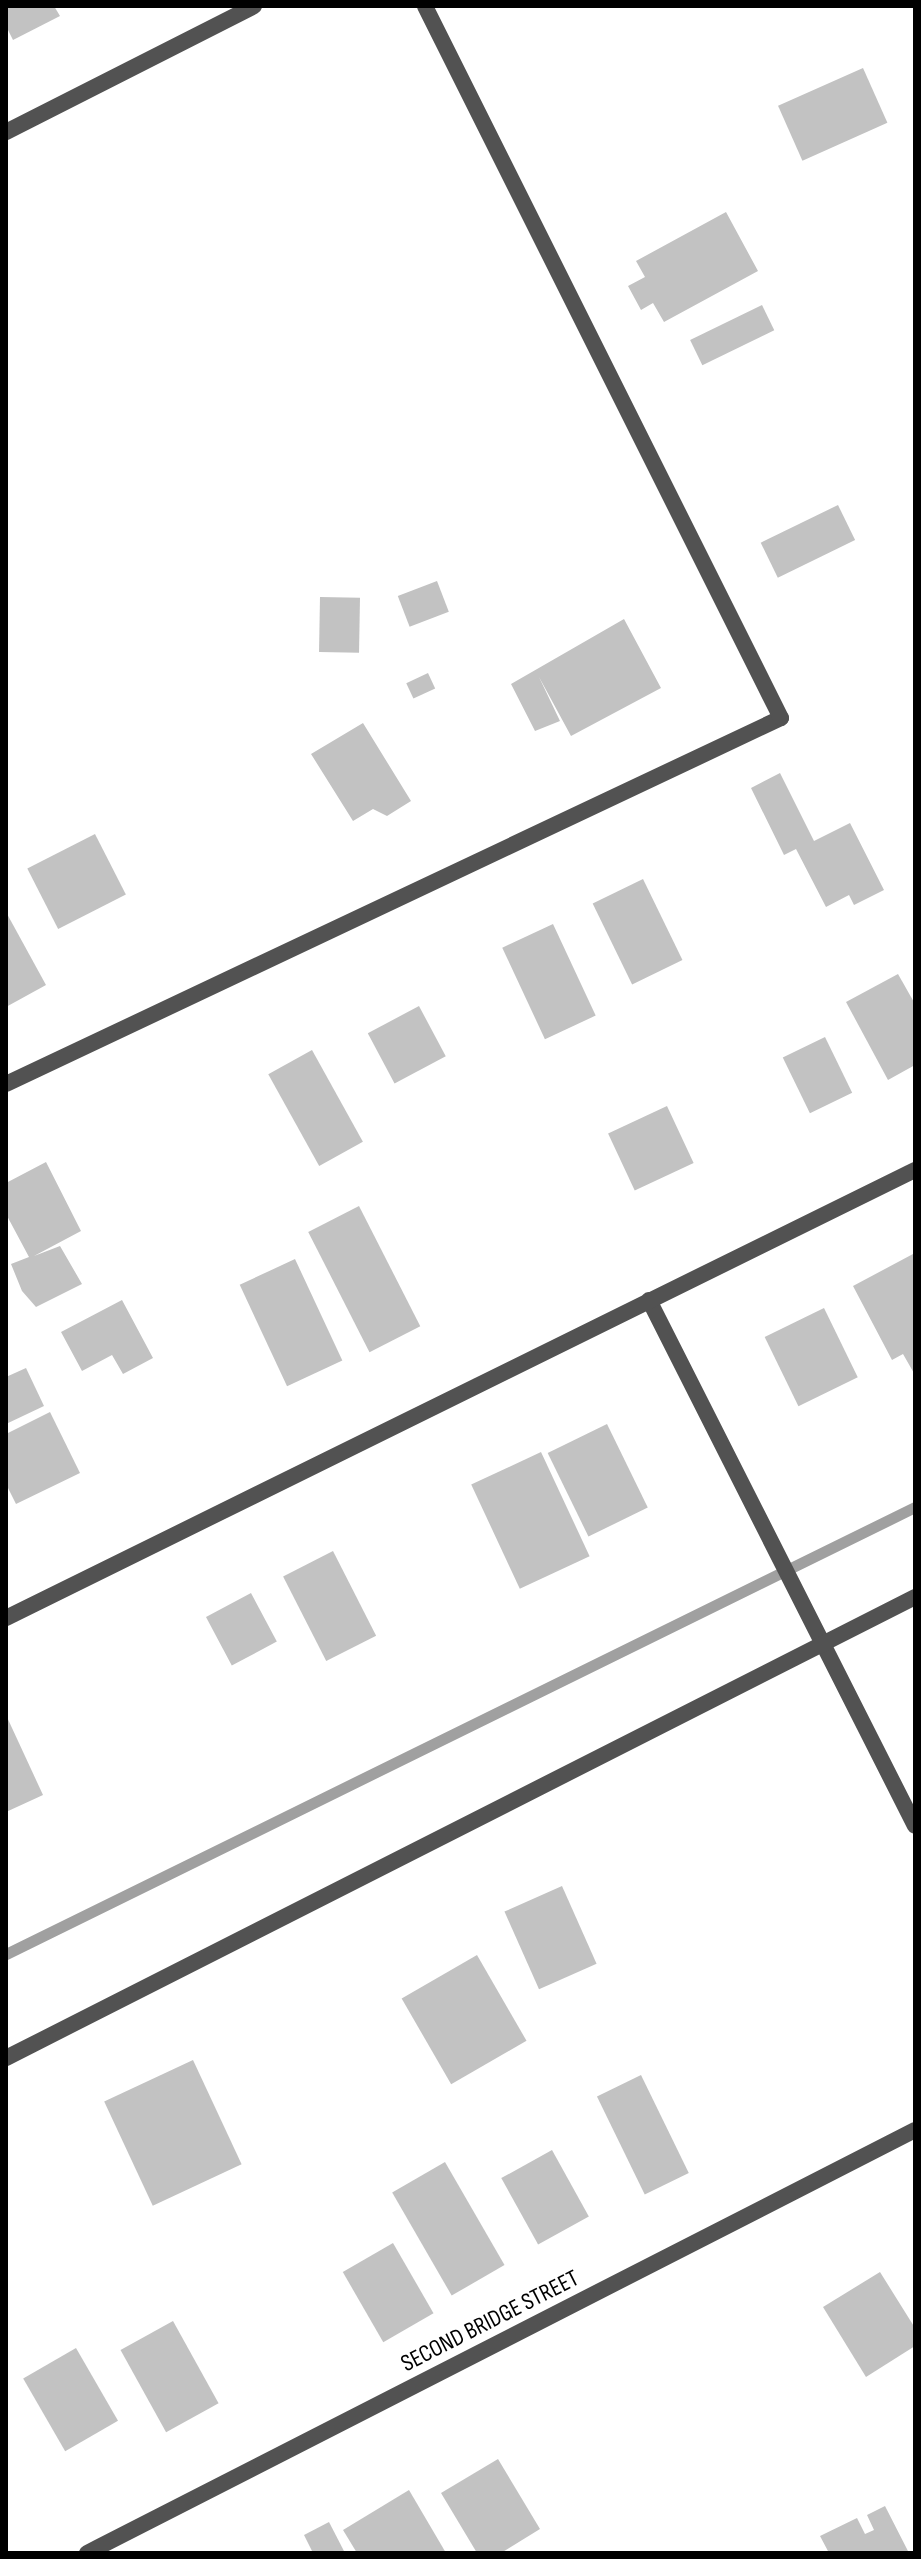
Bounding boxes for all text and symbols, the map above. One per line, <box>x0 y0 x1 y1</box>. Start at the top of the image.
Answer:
street label: SECOND BRIDGE STREET <box>396 2264 584 2378</box>

